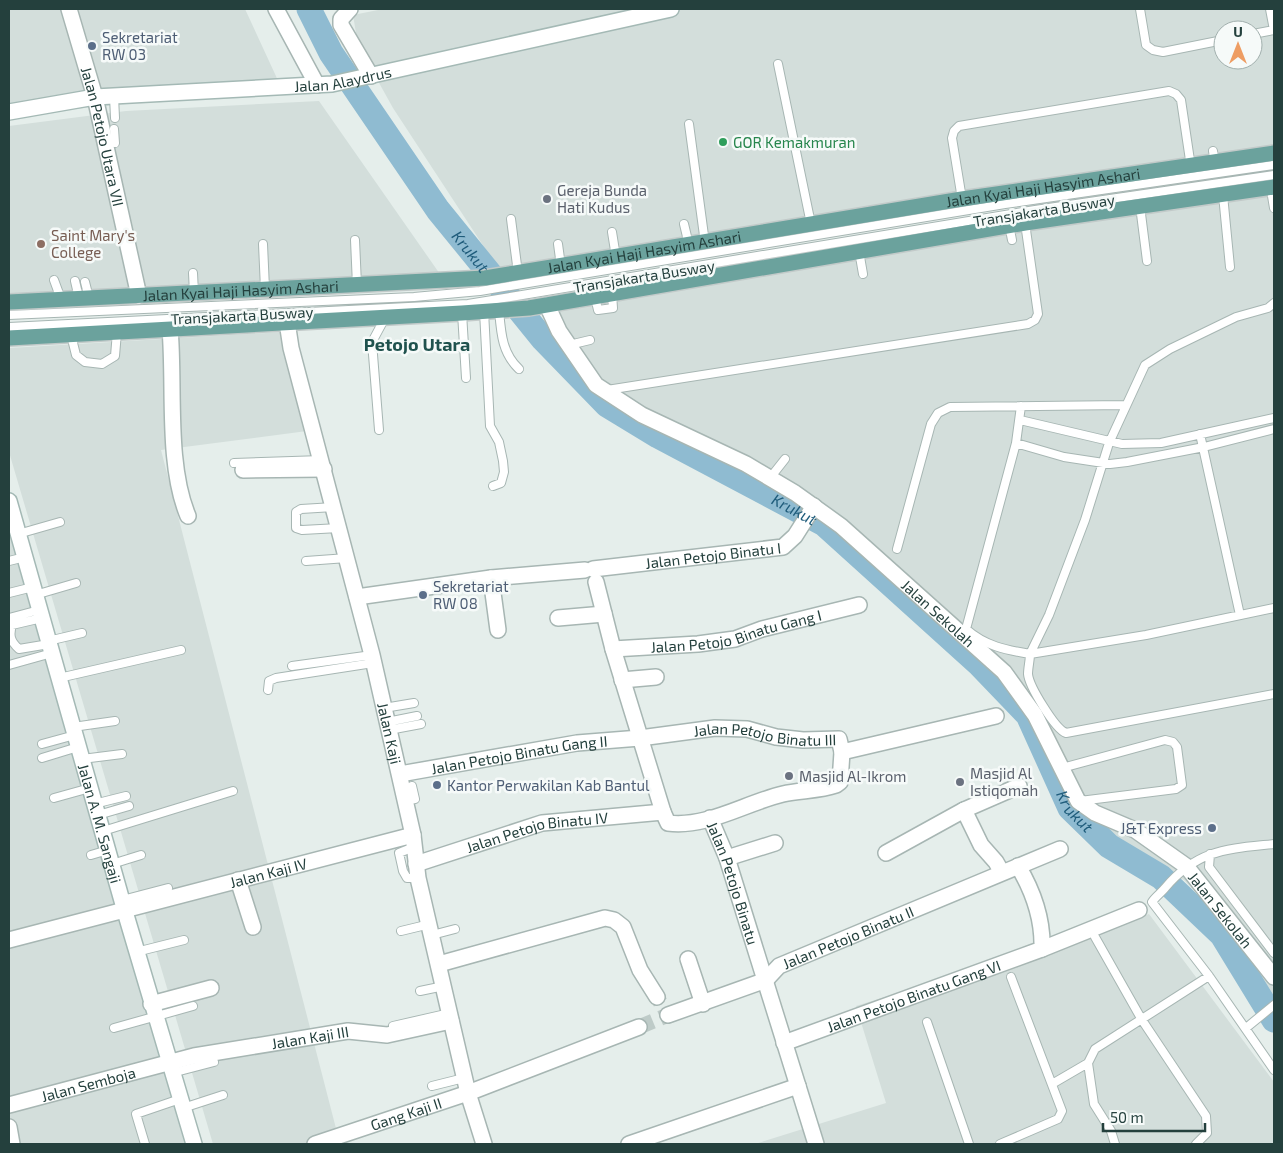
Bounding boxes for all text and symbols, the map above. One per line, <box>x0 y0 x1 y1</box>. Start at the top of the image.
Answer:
north arrow <box>1213 20 1263 70</box>
text: U <box>1233 23 1243 40</box>
place label: Sekretariat RW 03 <box>102 28 178 63</box>
marker: Sekretariat RW 03 <box>86 40 98 52</box>
street label: Jalan Alaydrus <box>294 62 393 95</box>
street label: Jalan Petojo Utara VII <box>77 64 128 208</box>
place label: GOR Kemakmuran <box>733 133 855 151</box>
marker: GOR Kemakmuran <box>717 136 729 148</box>
street label: Jalan Kyai Haji Hasyim Ashari <box>944 164 1141 211</box>
place label: Gereja Bunda Hati Kudus <box>557 181 647 216</box>
street label: Transjakarta Busway <box>972 190 1116 231</box>
marker: Gereja Bunda Hati Kudus <box>541 193 553 205</box>
place label: Saint Mary's College <box>51 226 135 261</box>
water label: Krukut <box>449 226 495 276</box>
street label: Jalan Kyai Haji Hasyim Ashari <box>546 227 743 277</box>
marker: Saint Mary's College <box>35 238 47 250</box>
street label: Transjakarta Busway <box>572 256 716 297</box>
street label: Jalan Kyai Haji Hasyim Ashari <box>142 276 339 304</box>
street label: Transjakarta Busway <box>170 302 314 329</box>
district label: Petojo Utara <box>364 333 470 355</box>
water label: Krukut <box>769 489 822 529</box>
street label: Jalan Petojo Binatu I <box>644 538 782 572</box>
street label: Jalan Sekolah <box>898 576 978 650</box>
place label: Sekretariat RW 08 <box>433 577 509 612</box>
marker: Sekretariat RW 08 <box>417 589 429 601</box>
street label: Jalan Petojo Binatu Gang I <box>650 606 823 656</box>
street label: Jalan Kaji <box>374 701 406 766</box>
street label: Jalan Petojo Binatu III <box>692 719 837 749</box>
street label: Jalan Petojo Binatu Gang II <box>430 732 608 777</box>
street label: Jalan A. M. Sangaji <box>75 762 126 885</box>
place label: Masjid Al Istiqomah <box>970 764 1038 799</box>
place label: Masjid Al-Ikrom <box>799 767 906 786</box>
marker: Masjid Al-Ikrom <box>783 770 795 782</box>
place label: Kantor Perwakilan Kab Bantul <box>447 776 650 794</box>
marker: Masjid Al Istiqomah <box>954 776 966 788</box>
marker: Kantor Perwakilan Kab Bantul <box>431 779 443 791</box>
water label: Krukut <box>1054 787 1098 836</box>
street label: Jalan Petojo Binatu IV <box>464 808 609 856</box>
street label: Jalan Petojo Binatu <box>703 819 762 947</box>
place label: J&T Express <box>1120 819 1202 837</box>
marker: J&T Express <box>1206 822 1218 834</box>
street label: Jalan Kaji IV <box>228 854 309 891</box>
street label: Jalan Sekolah <box>1185 868 1256 951</box>
street label: Jalan Petojo Binatu II <box>780 902 916 973</box>
street label: Jalan Petojo Binatu Gang VI <box>824 956 1003 1036</box>
street label: Jalan Kaji III <box>270 1022 350 1052</box>
street label: Jalan Semboja <box>39 1063 137 1105</box>
street label: Gang Kaji II <box>368 1093 444 1134</box>
scale bar <box>1103 1100 1206 1132</box>
text: 50 m <box>1110 1108 1144 1126</box>

